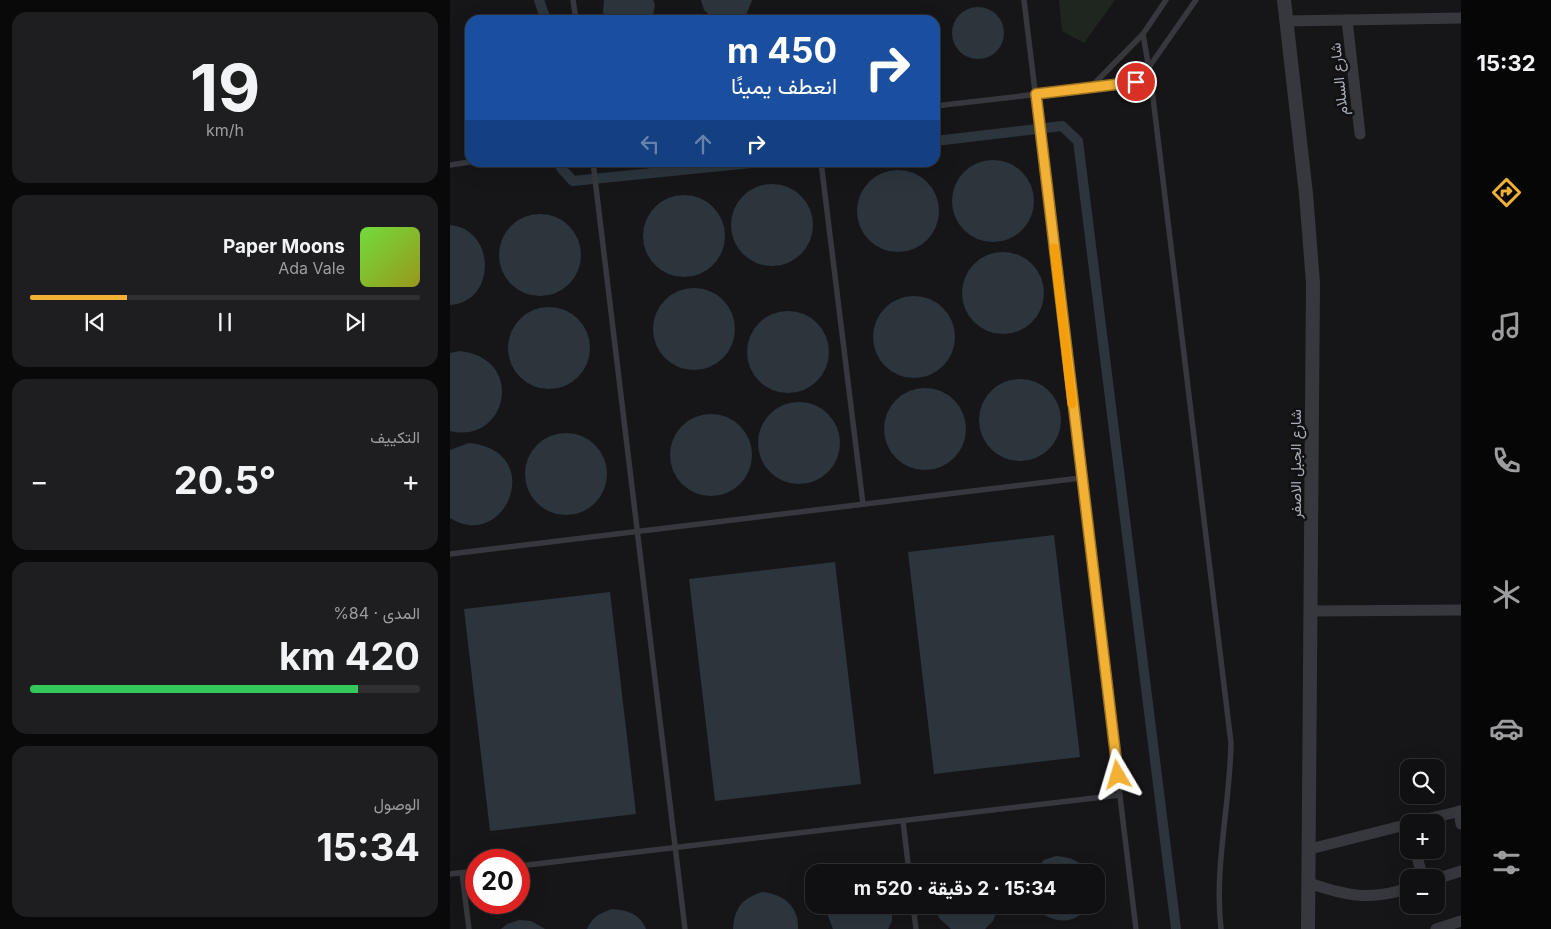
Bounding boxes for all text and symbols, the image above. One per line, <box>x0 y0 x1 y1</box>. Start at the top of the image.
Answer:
text: 450 m <box>727 29 837 71</box>
icon: right <box>855 35 920 100</box>
street label: شارع السلام <box>1325 41 1354 116</box>
text: 19 <box>190 48 260 127</box>
text: 15:32 <box>1477 50 1535 76</box>
pin <box>1115 61 1157 103</box>
icon: arrive <box>1122 68 1150 96</box>
text: انعطف يمينًا <box>731 73 837 99</box>
text: km/h <box>206 120 244 140</box>
icon: left <box>636 130 664 158</box>
icon: ahead <box>689 130 717 158</box>
icon: right <box>742 130 770 158</box>
icon: directions <box>1489 175 1524 210</box>
text: Paper Moons <box>223 235 345 258</box>
text: Ada Vale <box>278 258 345 278</box>
icon: previous <box>81 308 109 336</box>
icon: pause <box>211 308 239 336</box>
icon: next <box>341 308 369 336</box>
icon: music <box>1489 309 1524 344</box>
street label: شارع الجبل الاصفر <box>1286 409 1307 520</box>
text: التكييف <box>370 427 420 447</box>
icon: phone <box>1489 443 1524 478</box>
text: 20.5° <box>174 457 276 503</box>
text: − <box>30 464 49 498</box>
text: + <box>401 464 420 498</box>
icon: climate <box>1489 577 1524 612</box>
text: المدى · 84% <box>333 603 420 623</box>
text: 420 km <box>279 633 420 679</box>
icon: car <box>1489 711 1524 746</box>
position arrow <box>1091 748 1143 800</box>
map controls <box>1400 759 1445 914</box>
button: search <box>1400 759 1445 804</box>
text: الوصول <box>374 794 420 814</box>
button: + <box>1400 814 1445 859</box>
text: 15:34 <box>316 824 420 870</box>
icon: filters <box>1489 845 1524 880</box>
speed limit sign: 20 <box>465 849 530 914</box>
button: − <box>1400 869 1445 914</box>
text: 15:34 · 2 دقيقة · 520 m <box>854 877 1056 900</box>

